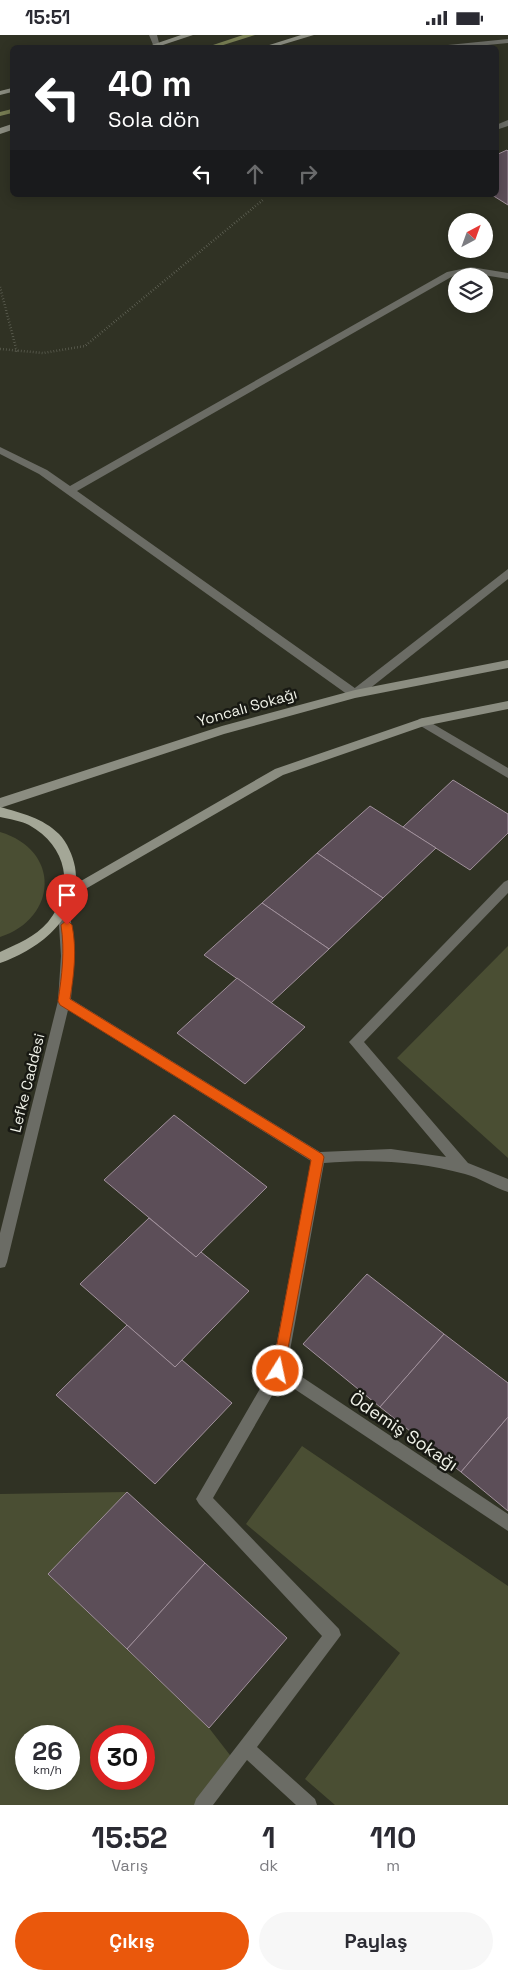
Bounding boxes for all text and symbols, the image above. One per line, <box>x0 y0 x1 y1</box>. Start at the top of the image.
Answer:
text: 15:51 <box>25 5 70 30</box>
text: 40 m <box>108 62 192 106</box>
icon: left <box>25 65 90 130</box>
text: Sola dön <box>108 105 200 133</box>
icon: left <box>188 160 216 188</box>
icon: ahead <box>241 160 269 188</box>
icon: right <box>294 160 322 188</box>
north arrow <box>448 213 492 257</box>
map controls <box>448 213 493 313</box>
button: layers <box>448 268 493 313</box>
street label: Yoncalı Sokağı <box>195 684 299 730</box>
pin <box>46 874 88 925</box>
icon: arrive <box>53 881 81 909</box>
street label: Lefke Caddesi <box>5 1031 49 1135</box>
position arrow <box>251 1344 303 1396</box>
street label: Ödemiş Sokağı <box>345 1386 463 1476</box>
speed limit sign: 30 <box>90 1725 155 1790</box>
text: 26 <box>32 1735 63 1767</box>
text: km/h <box>33 1762 62 1778</box>
text: 15:52 <box>92 1818 168 1857</box>
text: 1 <box>262 1818 276 1857</box>
text: 110 <box>370 1818 416 1857</box>
text: Varış <box>111 1855 148 1876</box>
text: dk <box>259 1855 278 1876</box>
text: m <box>386 1855 400 1876</box>
button: Çıkış <box>15 1912 249 1970</box>
button: Paylaş <box>259 1912 493 1970</box>

